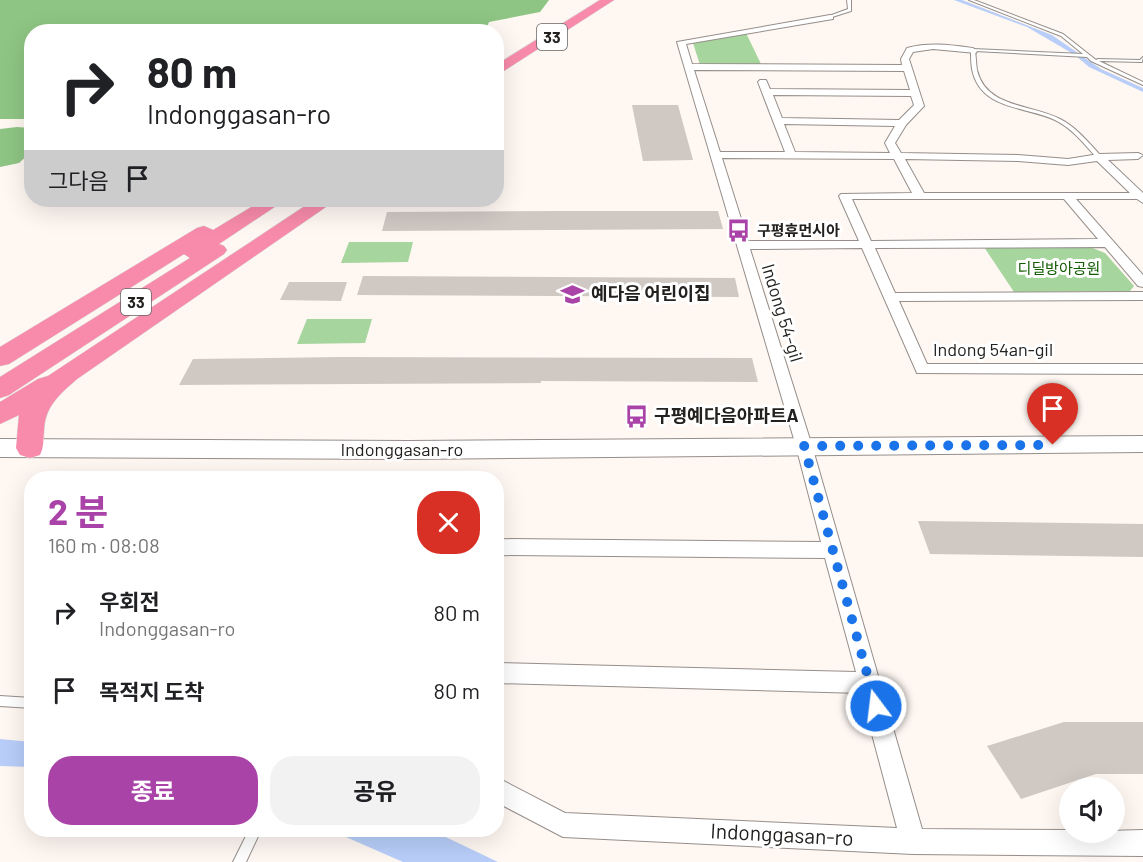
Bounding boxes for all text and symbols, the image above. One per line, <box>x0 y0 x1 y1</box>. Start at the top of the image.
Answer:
road number: 33 <box>537 24 567 50</box>
text: 80 m <box>147 46 237 96</box>
icon: right <box>48 48 126 126</box>
text: Indonggasan-ro <box>147 97 331 129</box>
icon: arrive <box>121 162 154 195</box>
text: 그다음 <box>48 167 109 193</box>
bus stop icon: 구평휴먼시아 <box>726 218 752 244</box>
place label: 구평휴먼시아 <box>757 221 840 239</box>
park label: 디딜방아공원 <box>1018 259 1100 277</box>
street label: Indong 54-gil <box>758 261 808 364</box>
school or university icon: 예다음 어린이집 <box>560 281 586 307</box>
place label: 예다음 어린이집 <box>591 282 711 304</box>
road number: 33 <box>121 289 151 315</box>
street label: Indong 54an-gil <box>933 338 1053 360</box>
pin <box>1027 383 1078 445</box>
icon: arrive <box>1036 392 1069 425</box>
bus stop icon: 구평예다음아파트A <box>623 403 649 429</box>
place label: 구평예다음아파트A <box>654 404 799 426</box>
street label: Indonggasan-ro <box>341 438 463 460</box>
text: 2 분 <box>48 489 108 532</box>
button: close <box>417 491 480 554</box>
text: 160 m · 08:08 <box>48 533 160 557</box>
text: 우회전 <box>99 588 160 614</box>
icon: right <box>48 596 81 629</box>
text: 80 m <box>434 599 480 625</box>
text: Indonggasan-ro <box>99 616 235 640</box>
icon: arrive <box>48 674 81 707</box>
position arrow <box>844 674 908 738</box>
text: 80 m <box>434 677 480 703</box>
text: 목적지 도착 <box>99 678 205 704</box>
button: 종료 <box>48 756 258 825</box>
button: 공유 <box>270 756 480 825</box>
map controls <box>1059 777 1125 843</box>
button: sound <box>1059 777 1125 843</box>
street label: Indonggasan-ro <box>710 817 854 850</box>

